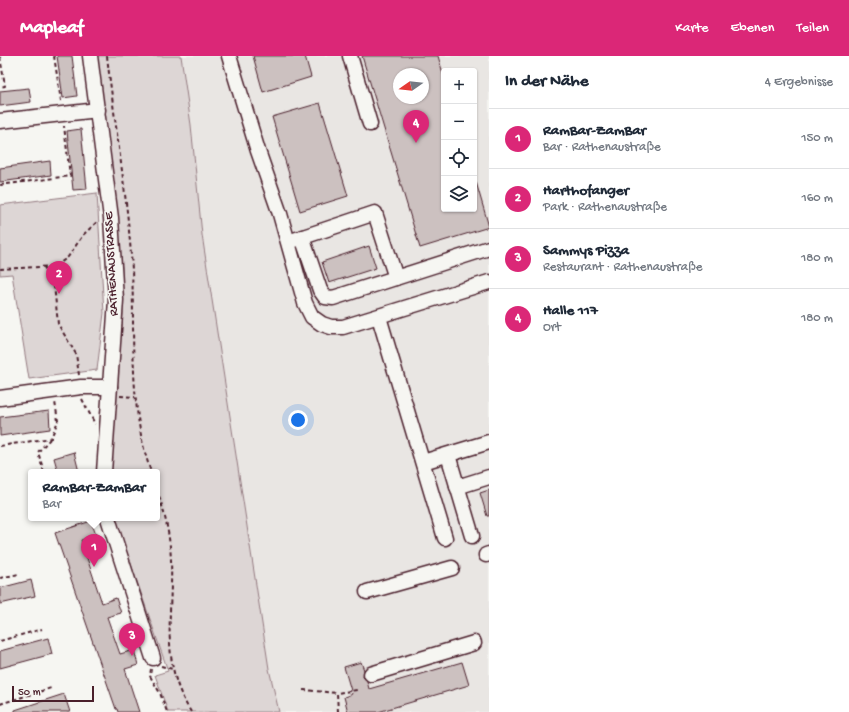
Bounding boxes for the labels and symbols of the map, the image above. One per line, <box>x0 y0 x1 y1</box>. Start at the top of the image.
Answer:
north arrow <box>393 68 429 104</box>
pin: 4 <box>403 110 429 143</box>
street label: RATHENAUSTRASSE <box>102 211 122 316</box>
pin: 2 <box>46 261 72 294</box>
your location <box>288 410 308 430</box>
pin: 1 <box>81 534 107 567</box>
pin: 3 <box>119 623 145 656</box>
scale bar <box>12 684 94 703</box>

